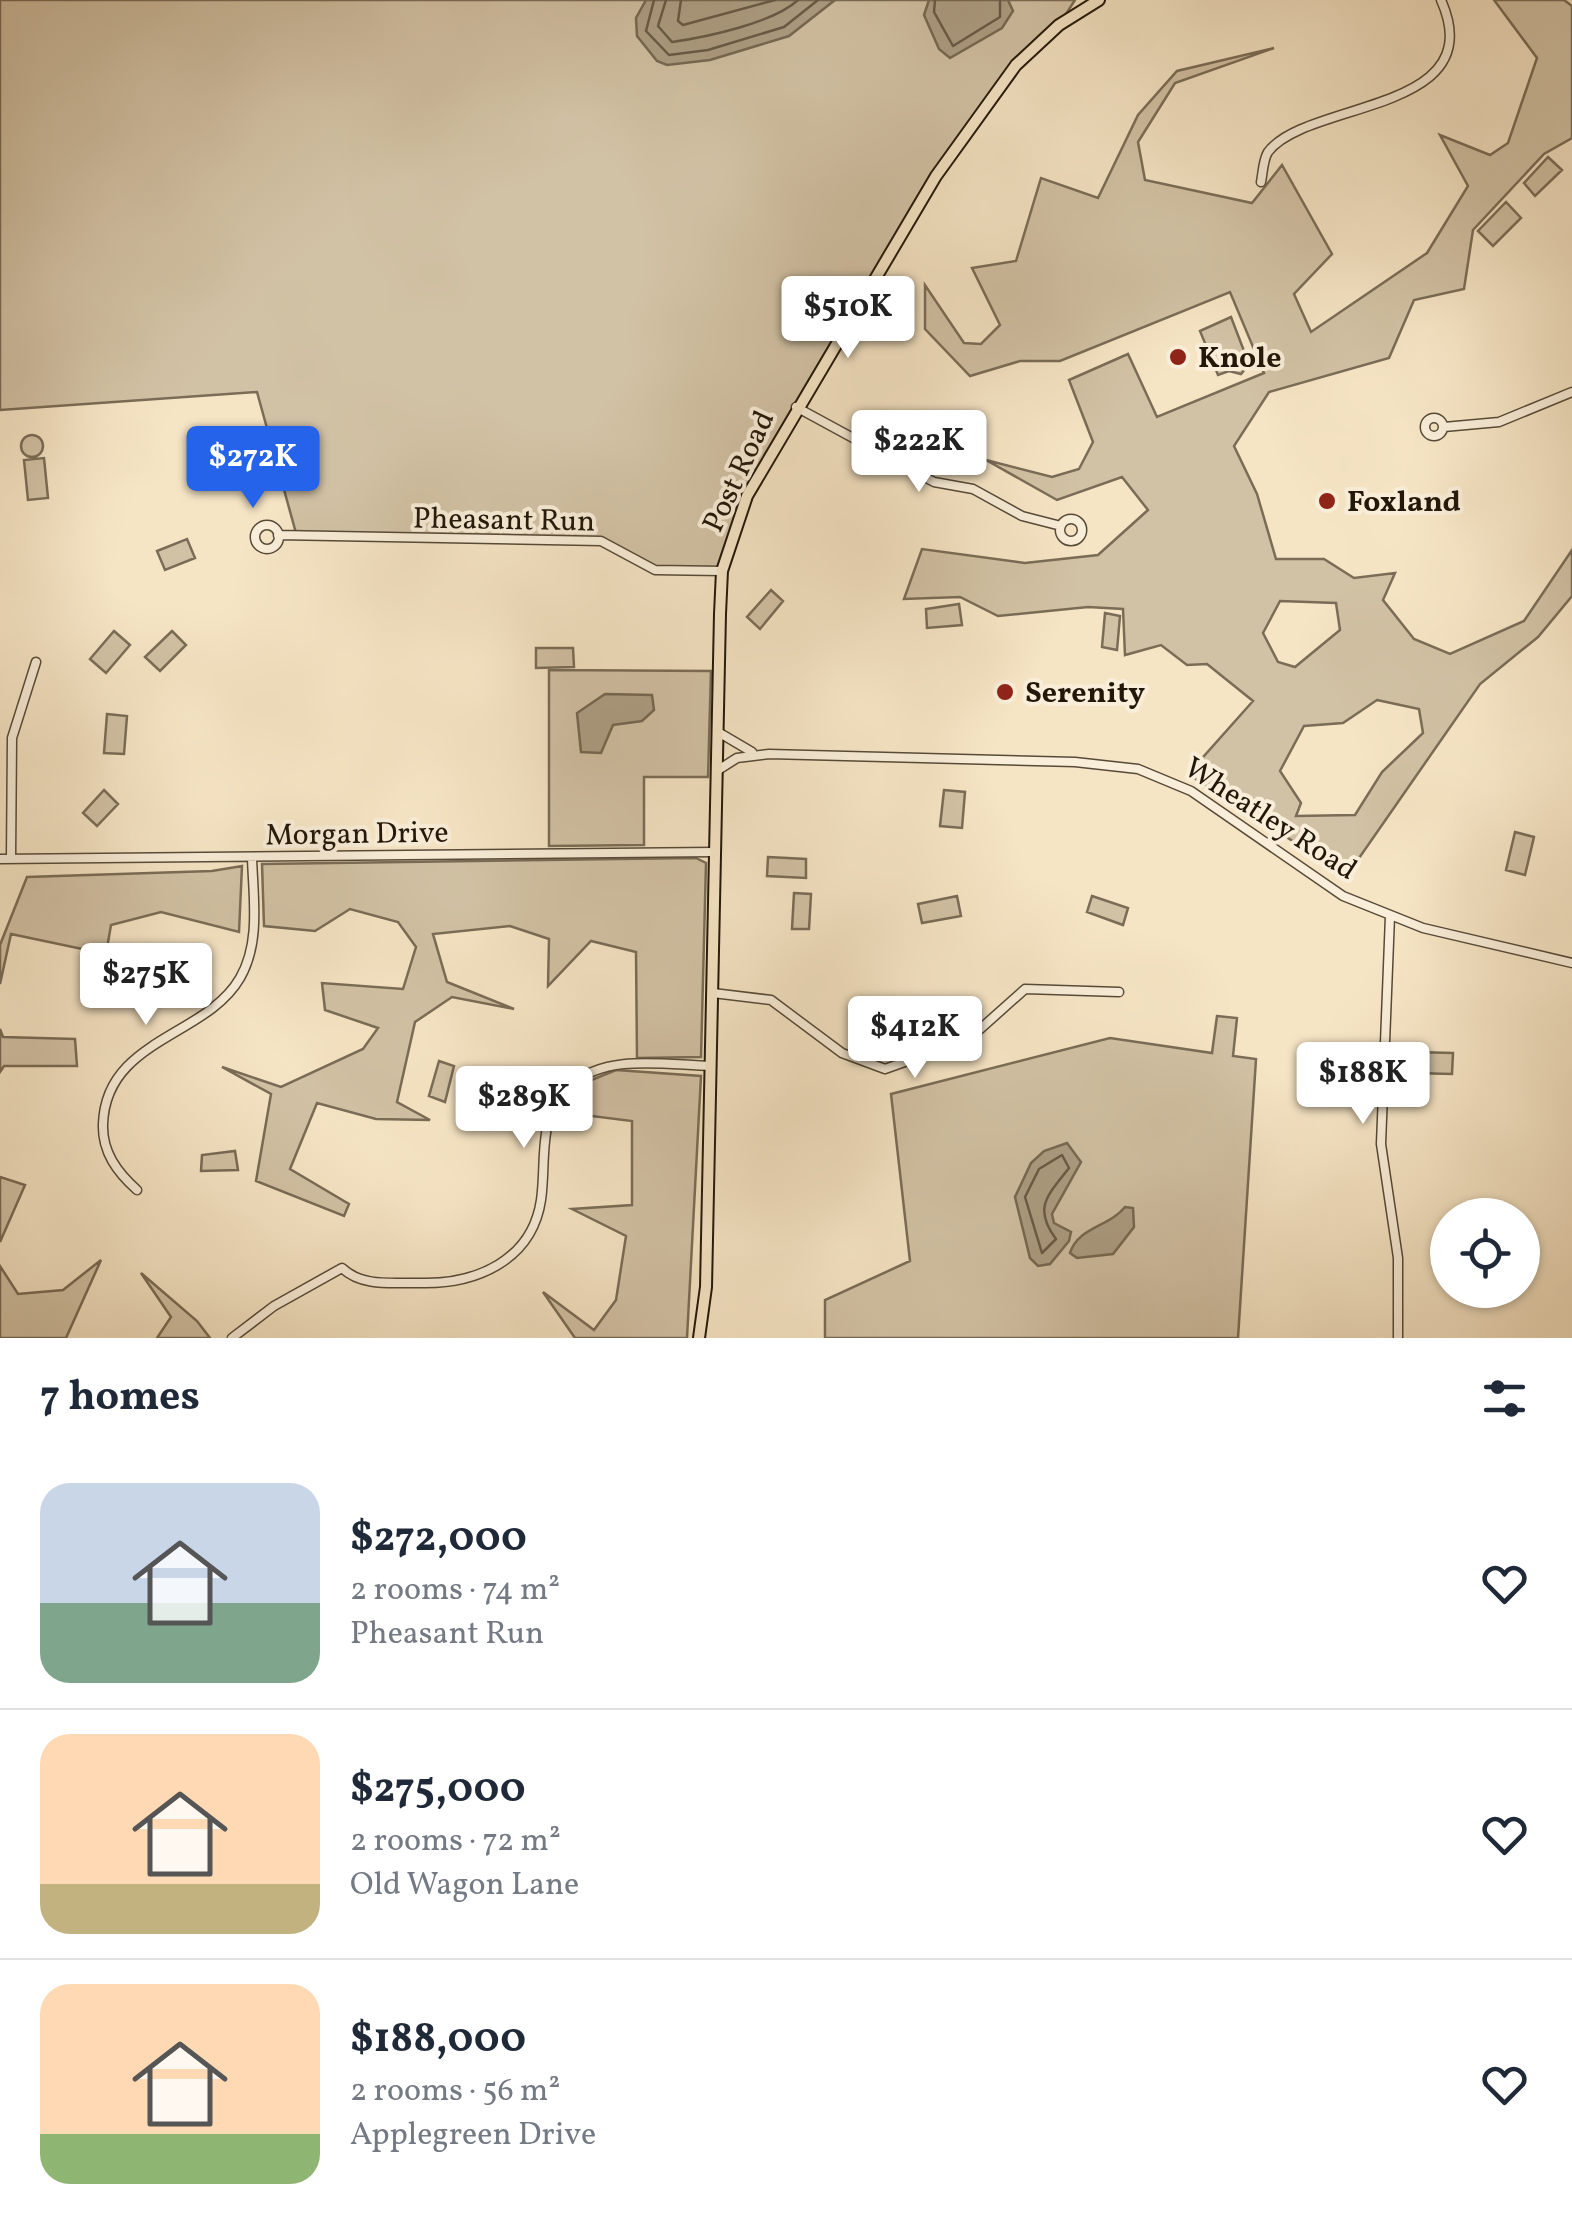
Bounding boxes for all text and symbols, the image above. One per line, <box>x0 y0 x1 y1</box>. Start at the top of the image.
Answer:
pin: $510K <box>778 276 918 361</box>
text: $510K <box>804 286 893 330</box>
place label: Knole <box>1198 338 1282 380</box>
marker: Knole <box>1167 346 1189 368</box>
street label: Post Road <box>693 404 786 540</box>
pin: $222K <box>849 410 989 495</box>
text: $222K <box>874 420 964 464</box>
pin: $272K <box>183 426 323 511</box>
text: $272K <box>209 436 297 480</box>
place label: Foxland <box>1347 482 1461 524</box>
marker: Foxland <box>1316 490 1338 512</box>
street label: Pheasant Run <box>413 498 595 544</box>
place label: Serenity <box>1025 673 1145 715</box>
marker: Serenity <box>994 681 1016 703</box>
street label: Wheatley Road <box>1175 748 1365 891</box>
street label: Morgan Drive <box>265 812 449 858</box>
pin: $275K <box>76 943 216 1028</box>
text: $275K <box>102 953 190 997</box>
pin: $412K <box>845 996 985 1081</box>
text: $412K <box>870 1006 960 1050</box>
pin: $188K <box>1293 1042 1433 1127</box>
text: $188K <box>1319 1052 1407 1096</box>
pin: $289K <box>454 1066 594 1151</box>
text: $289K <box>478 1076 570 1120</box>
map controls <box>1430 1198 1540 1308</box>
button: locate <box>1430 1198 1540 1308</box>
text: 7 homes <box>40 1369 200 1428</box>
icon: filters <box>1477 1371 1532 1426</box>
text: $272,000 <box>350 1510 527 1569</box>
icon: home <box>120 1523 240 1643</box>
icon: heart <box>1477 1556 1532 1611</box>
text: 2 rooms · 74 m² <box>350 1569 560 1613</box>
text: Pheasant Run <box>350 1613 544 1657</box>
text: $275,000 <box>350 1761 526 1820</box>
icon: home <box>120 1774 240 1894</box>
icon: heart <box>1477 1807 1532 1862</box>
text: 2 rooms · 72 m² <box>350 1820 561 1864</box>
text: Old Wagon Lane <box>350 1864 579 1908</box>
text: $188,000 <box>350 2011 526 2070</box>
icon: home <box>120 2024 240 2144</box>
icon: heart <box>1477 2057 1532 2112</box>
text: 2 rooms · 56 m² <box>350 2070 560 2114</box>
text: Applegreen Drive <box>350 2114 596 2158</box>

